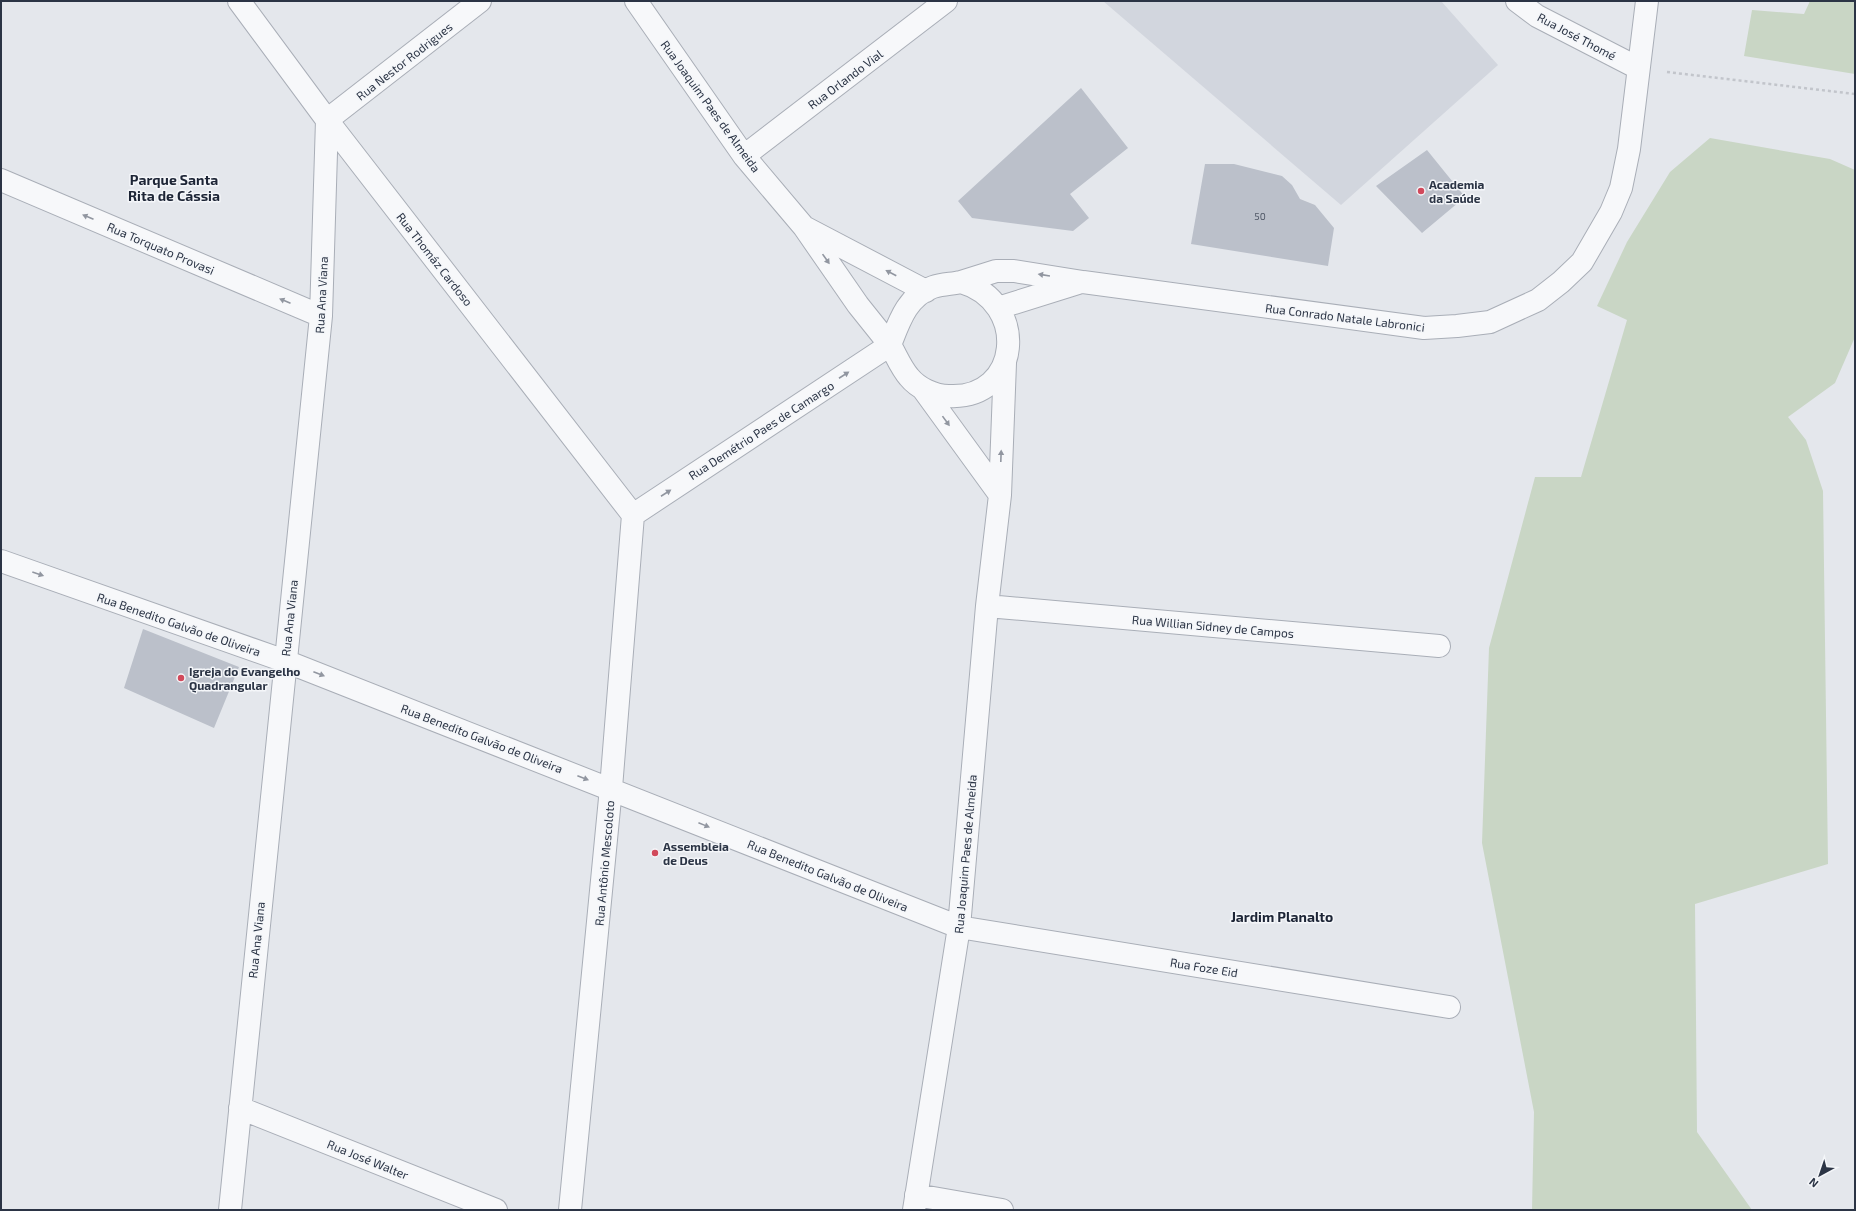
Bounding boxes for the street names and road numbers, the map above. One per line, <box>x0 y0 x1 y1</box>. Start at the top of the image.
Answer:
street label: Rua José Thomé <box>1535 9 1619 63</box>
street label: Rua Nestor Rodrigues <box>353 19 455 103</box>
street label: Rua Joaquim Paes de Almeida <box>658 37 764 175</box>
street label: Rua Orlando Vial <box>805 46 885 112</box>
street label: Rua Thomáz Cardoso <box>394 210 476 309</box>
street label: Rua Torquato Provasi <box>105 219 217 277</box>
street label: Rua Ana Viana <box>312 256 330 334</box>
street label: Rua Conrado Natale Labronici <box>1264 300 1426 334</box>
street label: Rua Demétrio Paes de Camargo <box>686 378 836 482</box>
street label: Rua Ana Viana <box>278 579 300 657</box>
street label: Rua Benedito Galvão de Oliveira <box>95 589 263 659</box>
street label: Rua Willian Sidney de Campos <box>1131 612 1295 640</box>
street label: Rua Benedito Galvão de Oliveira <box>399 701 565 775</box>
street label: Rua Joaquim Paes de Almeida <box>951 774 979 934</box>
street label: Rua Antônio Mescoloto <box>592 799 616 926</box>
street label: Rua Benedito Galvão de Oliveira <box>746 836 910 914</box>
street label: Rua Ana Viana <box>245 901 267 979</box>
street label: Rua Foze Eid <box>1169 955 1239 979</box>
street label: Rua José Walter <box>325 1136 411 1182</box>

